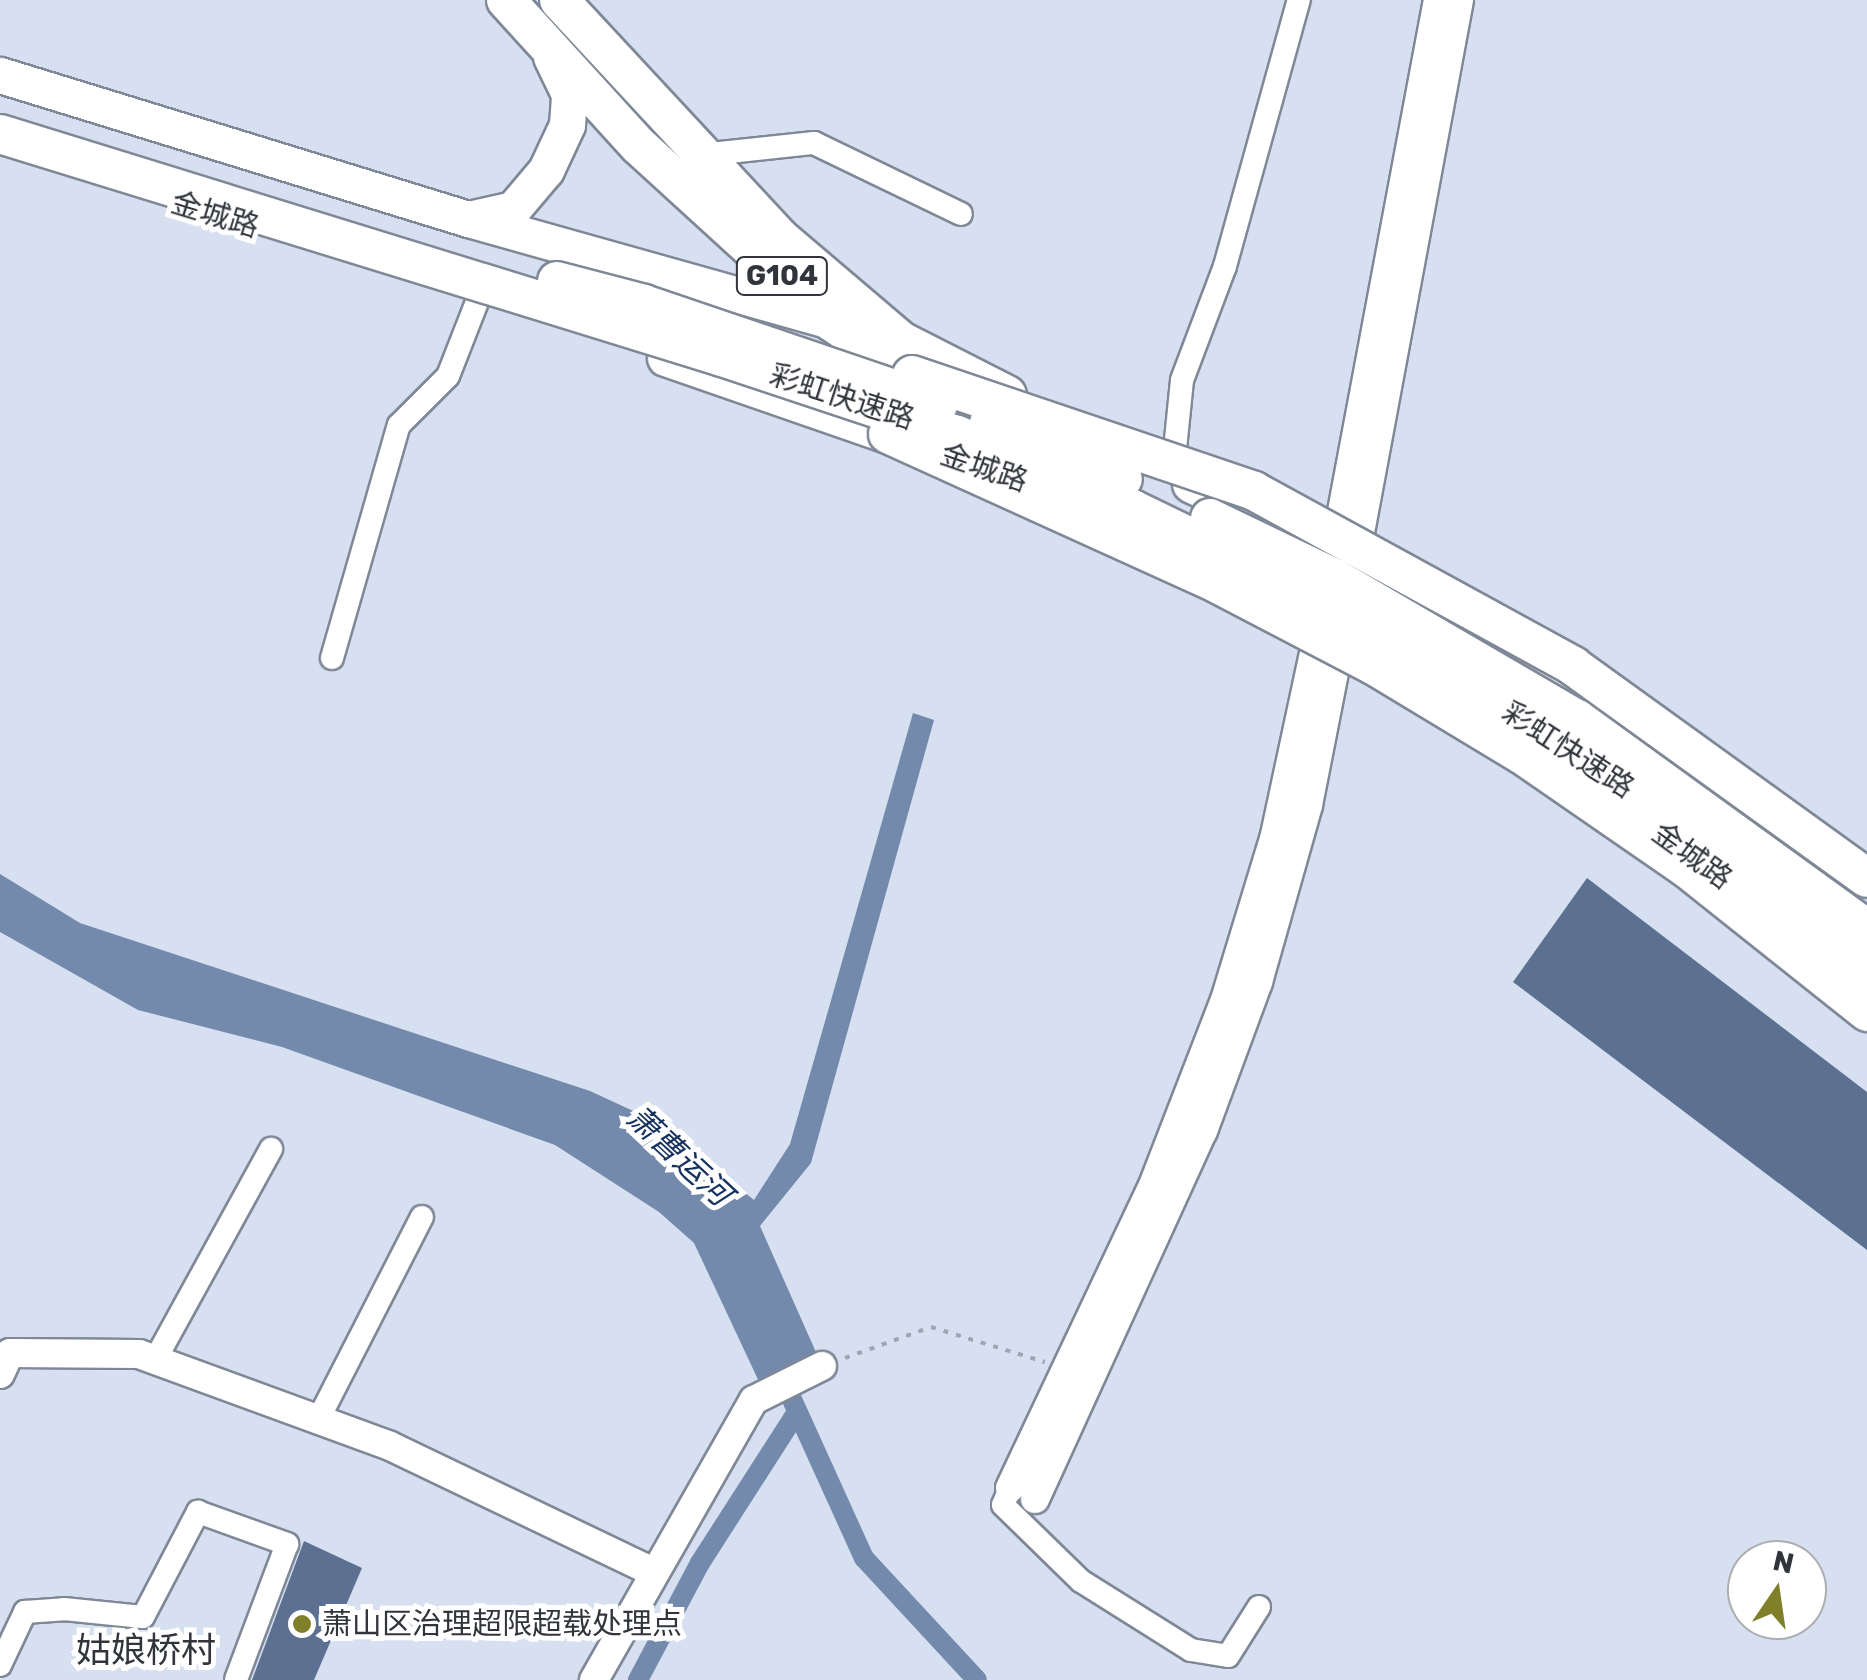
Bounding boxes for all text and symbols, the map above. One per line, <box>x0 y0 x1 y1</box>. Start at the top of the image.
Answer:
street label: 金城路 <box>167 185 263 245</box>
road number: G104 <box>734 253 830 299</box>
street label: 彩虹快速路 <box>765 357 919 437</box>
street label: 金城路 <box>936 436 1032 500</box>
street label: 彩虹快速路 <box>1495 694 1641 806</box>
street label: 金城路 <box>1645 815 1739 897</box>
water label: 萧曹运河 <box>619 1098 739 1214</box>
north arrow <box>1727 1540 1827 1640</box>
text: N <box>1770 1544 1797 1581</box>
place label: 萧山区治理超限超载处理点 <box>322 1606 682 1642</box>
marker: 萧山区治理超限超载处理点 <box>291 1613 313 1635</box>
district label: 姑娘桥村 <box>76 1629 216 1671</box>

